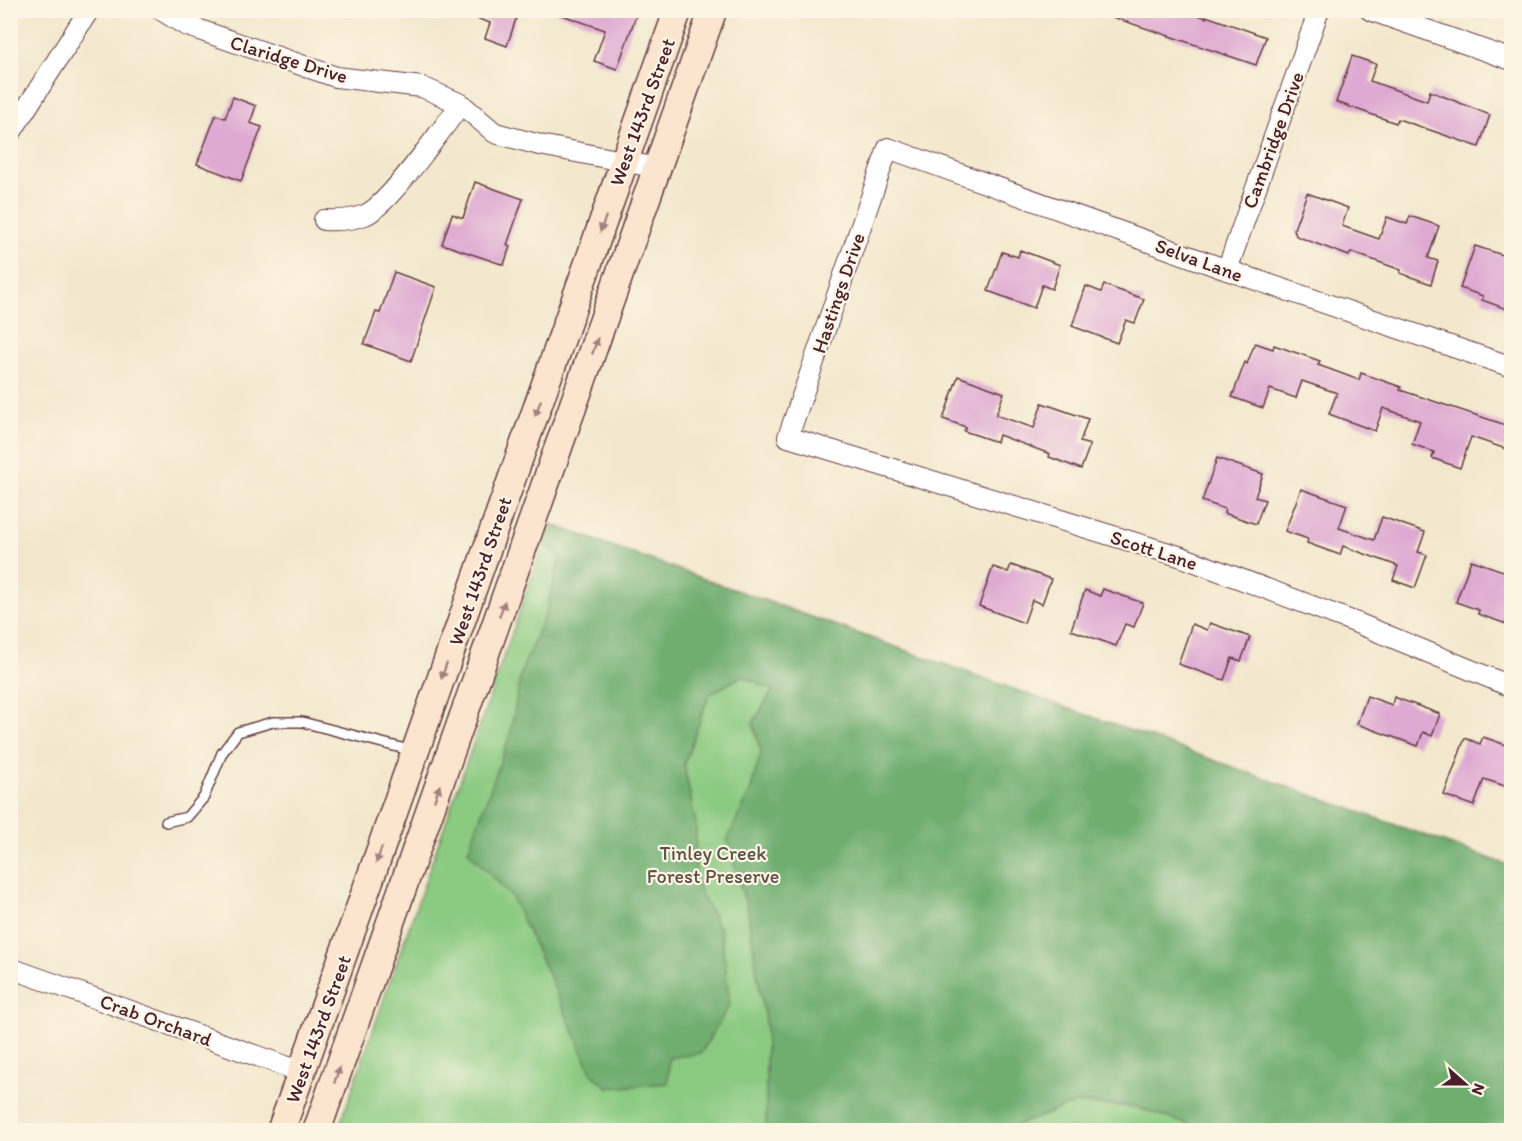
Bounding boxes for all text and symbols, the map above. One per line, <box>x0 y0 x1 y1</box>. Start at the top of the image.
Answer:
street label: Claridge Drive <box>227 30 351 88</box>
street label: West 143rd Street <box>604 35 680 189</box>
street label: Cambridge Drive <box>1237 68 1309 212</box>
one-way arrow <box>597 215 607 233</box>
street label: Hastings Drive <box>806 230 870 356</box>
street label: Selva Lane <box>1152 233 1246 287</box>
one-way arrow <box>590 337 600 355</box>
one-way arrow <box>532 399 542 417</box>
street label: West 143rd Street <box>443 493 517 649</box>
street label: Scott Lane <box>1108 525 1200 575</box>
one-way arrow <box>497 600 507 618</box>
one-way arrow <box>439 662 449 680</box>
one-way arrow <box>432 783 442 801</box>
park label: Tinley Creek Forest Preserve <box>647 841 779 888</box>
one-way arrow <box>374 846 384 864</box>
street label: West 143rd Street <box>280 952 356 1106</box>
street label: Crab Orchard <box>97 989 215 1051</box>
north arrow <box>1435 1054 1495 1114</box>
one-way arrow <box>332 1066 342 1084</box>
text: N <box>1468 1081 1489 1098</box>

